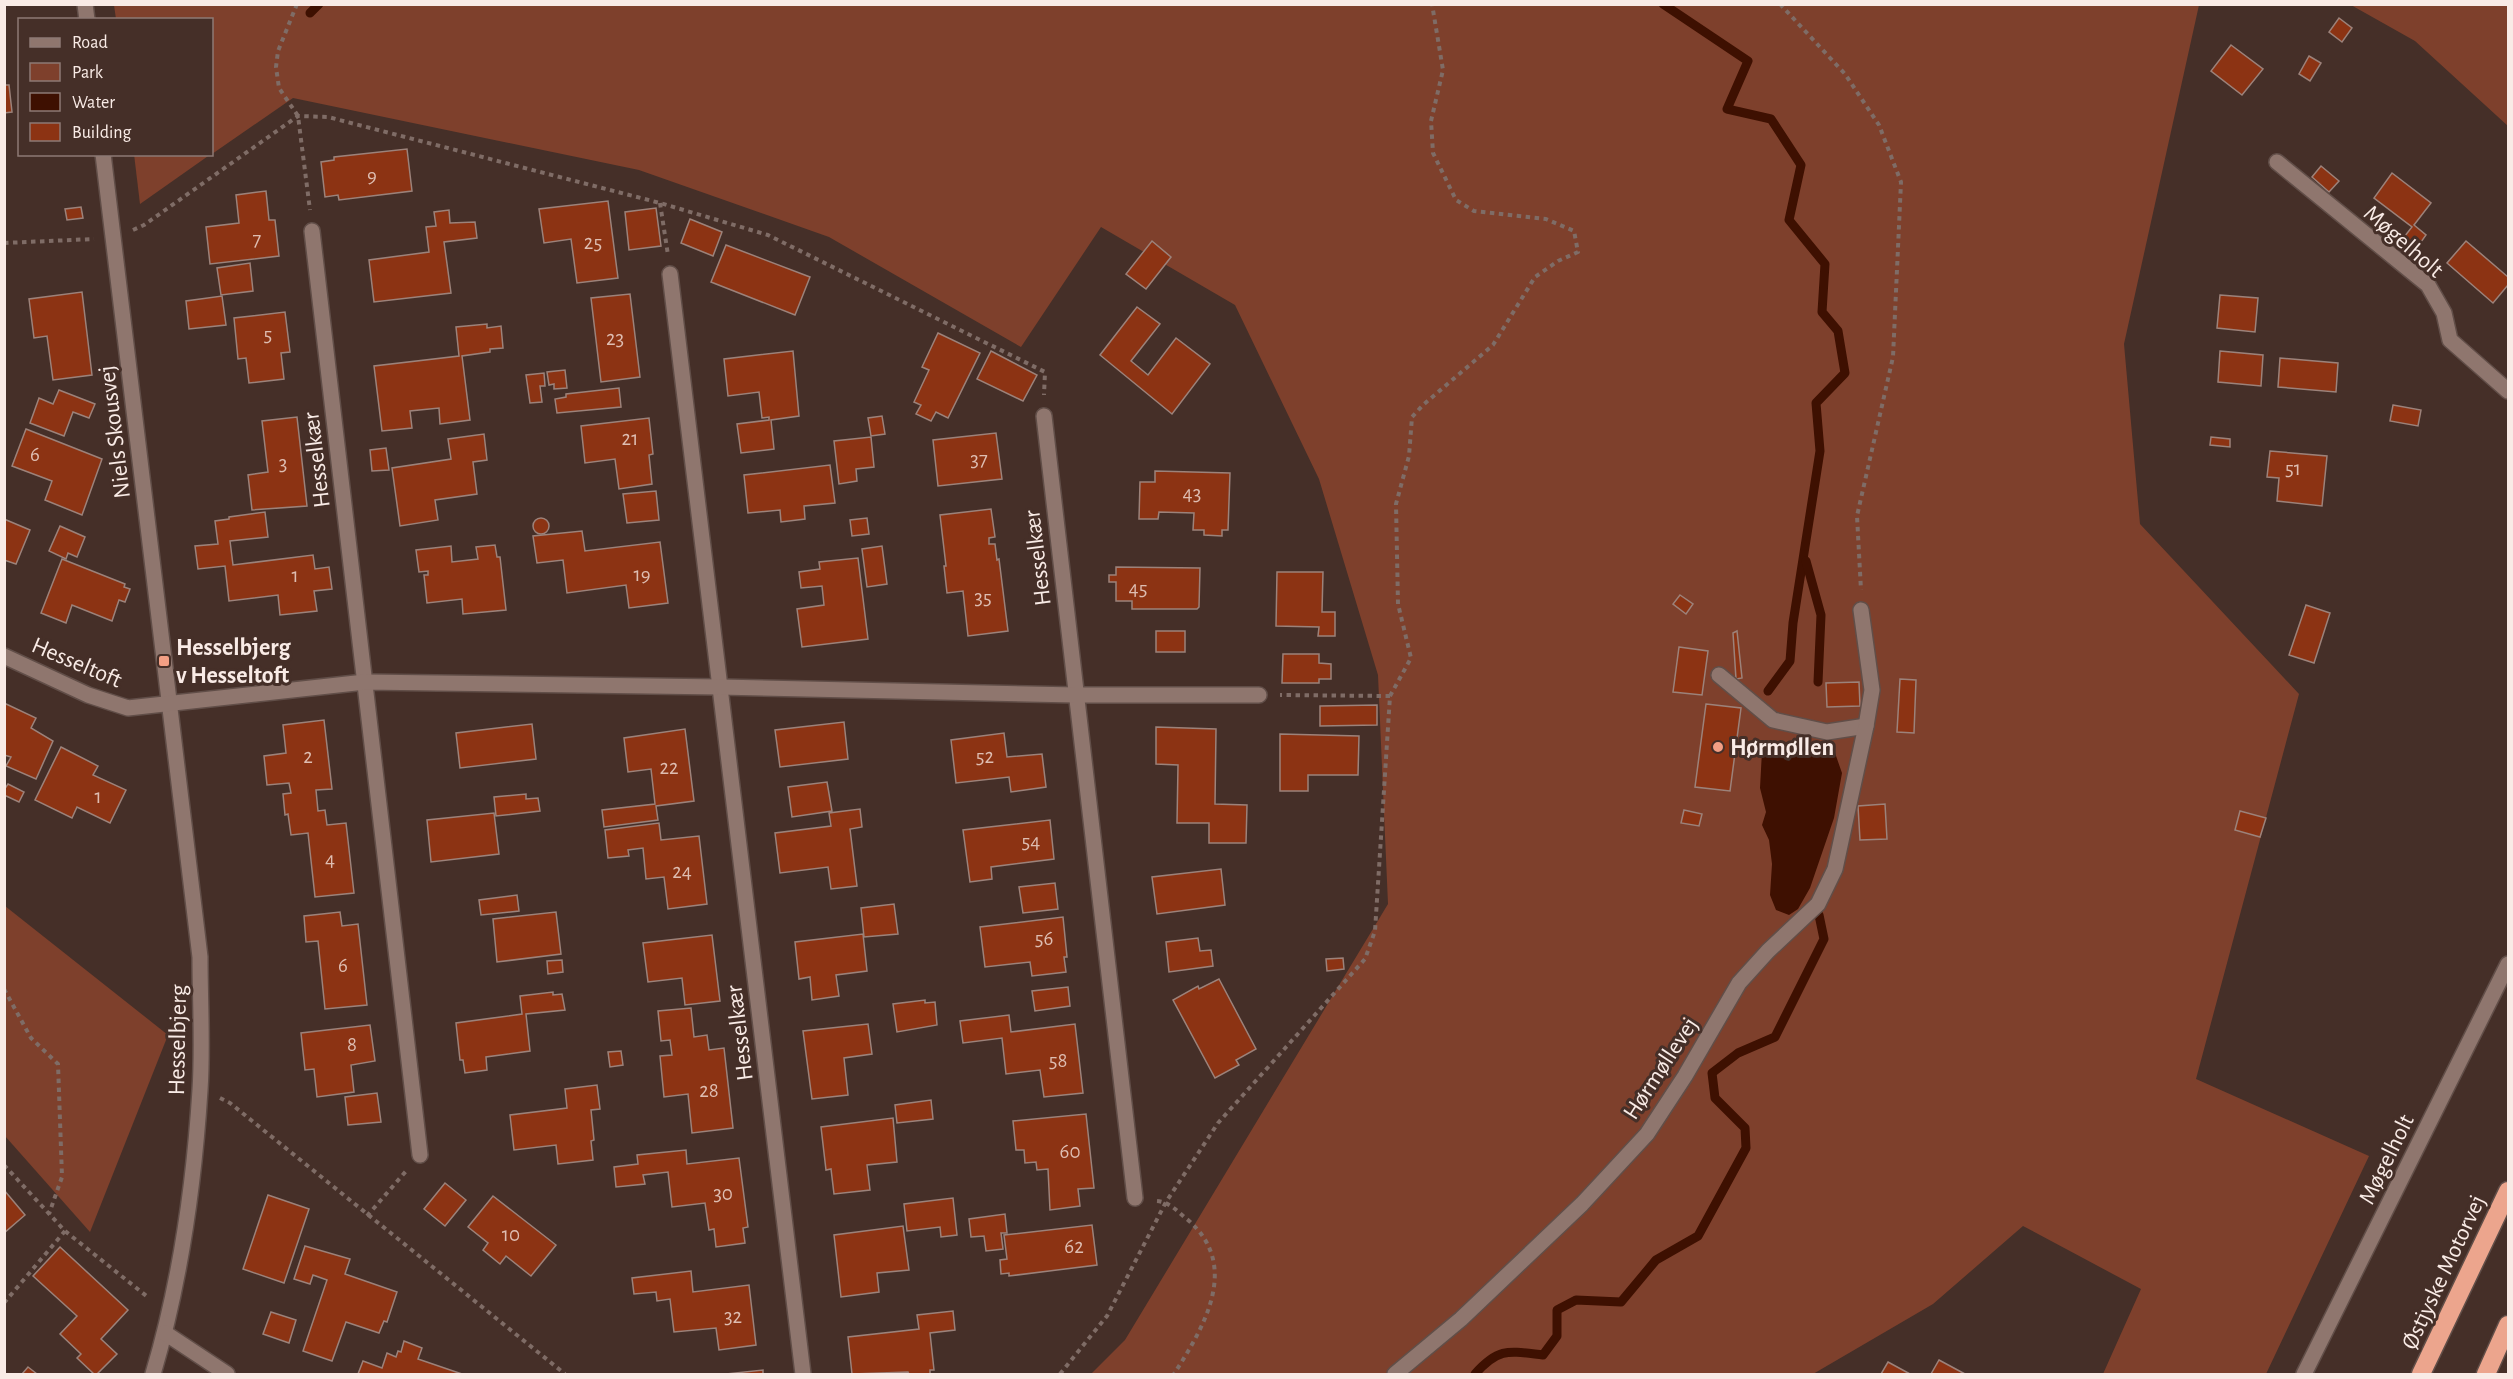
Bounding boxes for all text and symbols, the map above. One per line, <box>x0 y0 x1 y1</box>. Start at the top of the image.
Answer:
legend <box>18 18 213 156</box>
text: Road <box>72 34 108 52</box>
text: Park <box>72 64 104 82</box>
text: Water <box>72 94 115 112</box>
text: Building <box>72 124 132 142</box>
house number: 9 <box>367 165 377 186</box>
street label: Møgelholt <box>2359 201 2448 283</box>
house number: 7 <box>253 229 262 250</box>
house number: 25 <box>584 232 602 253</box>
house number: 5 <box>264 324 272 345</box>
house number: 23 <box>606 328 624 349</box>
street label: Niels Skousvej <box>95 364 135 500</box>
street label: Hesselkær <box>299 410 335 509</box>
house number: 21 <box>622 428 638 449</box>
house number: 6 <box>30 444 40 465</box>
house number: 37 <box>970 449 988 470</box>
house number: 3 <box>279 453 287 474</box>
house number: 51 <box>2285 458 2301 479</box>
house number: 43 <box>1183 483 1201 504</box>
street label: Hesselkær <box>1020 508 1056 607</box>
house number: 19 <box>633 564 651 585</box>
house number: 1 <box>291 565 299 586</box>
house number: 45 <box>1129 578 1147 599</box>
house number: 35 <box>974 587 992 608</box>
street label: Hesseltoft <box>28 633 126 693</box>
place label: Hesselbjerg v Hesseltoft <box>176 636 292 688</box>
marker: Hesselbjerg v Hesseltoft <box>157 654 171 668</box>
place label: Hørmøllen <box>1730 736 1834 760</box>
marker: Hørmøllen <box>1711 740 1725 754</box>
house number: 2 <box>303 746 313 767</box>
house number: 52 <box>976 746 994 767</box>
house number: 22 <box>659 757 679 778</box>
house number: 1 <box>94 786 102 807</box>
house number: 54 <box>1022 831 1040 852</box>
house number: 4 <box>325 849 335 870</box>
house number: 24 <box>672 861 692 882</box>
house number: 56 <box>1035 928 1053 949</box>
house number: 6 <box>338 955 348 976</box>
street label: Hesselkær <box>722 983 758 1082</box>
street label: Hesselbjerg <box>165 984 191 1096</box>
street label: Hørmøllevej <box>1619 1013 1703 1124</box>
house number: 8 <box>347 1034 357 1055</box>
house number: 58 <box>1049 1050 1067 1071</box>
house number: 28 <box>699 1080 719 1101</box>
street label: Møgelholt <box>2355 1110 2419 1208</box>
house number: 60 <box>1060 1141 1080 1162</box>
house number: 30 <box>713 1183 733 1204</box>
street label: Østjyske Motorvej <box>2398 1192 2490 1353</box>
house number: 10 <box>502 1224 520 1245</box>
house number: 62 <box>1064 1236 1084 1257</box>
house number: 32 <box>724 1306 742 1327</box>

